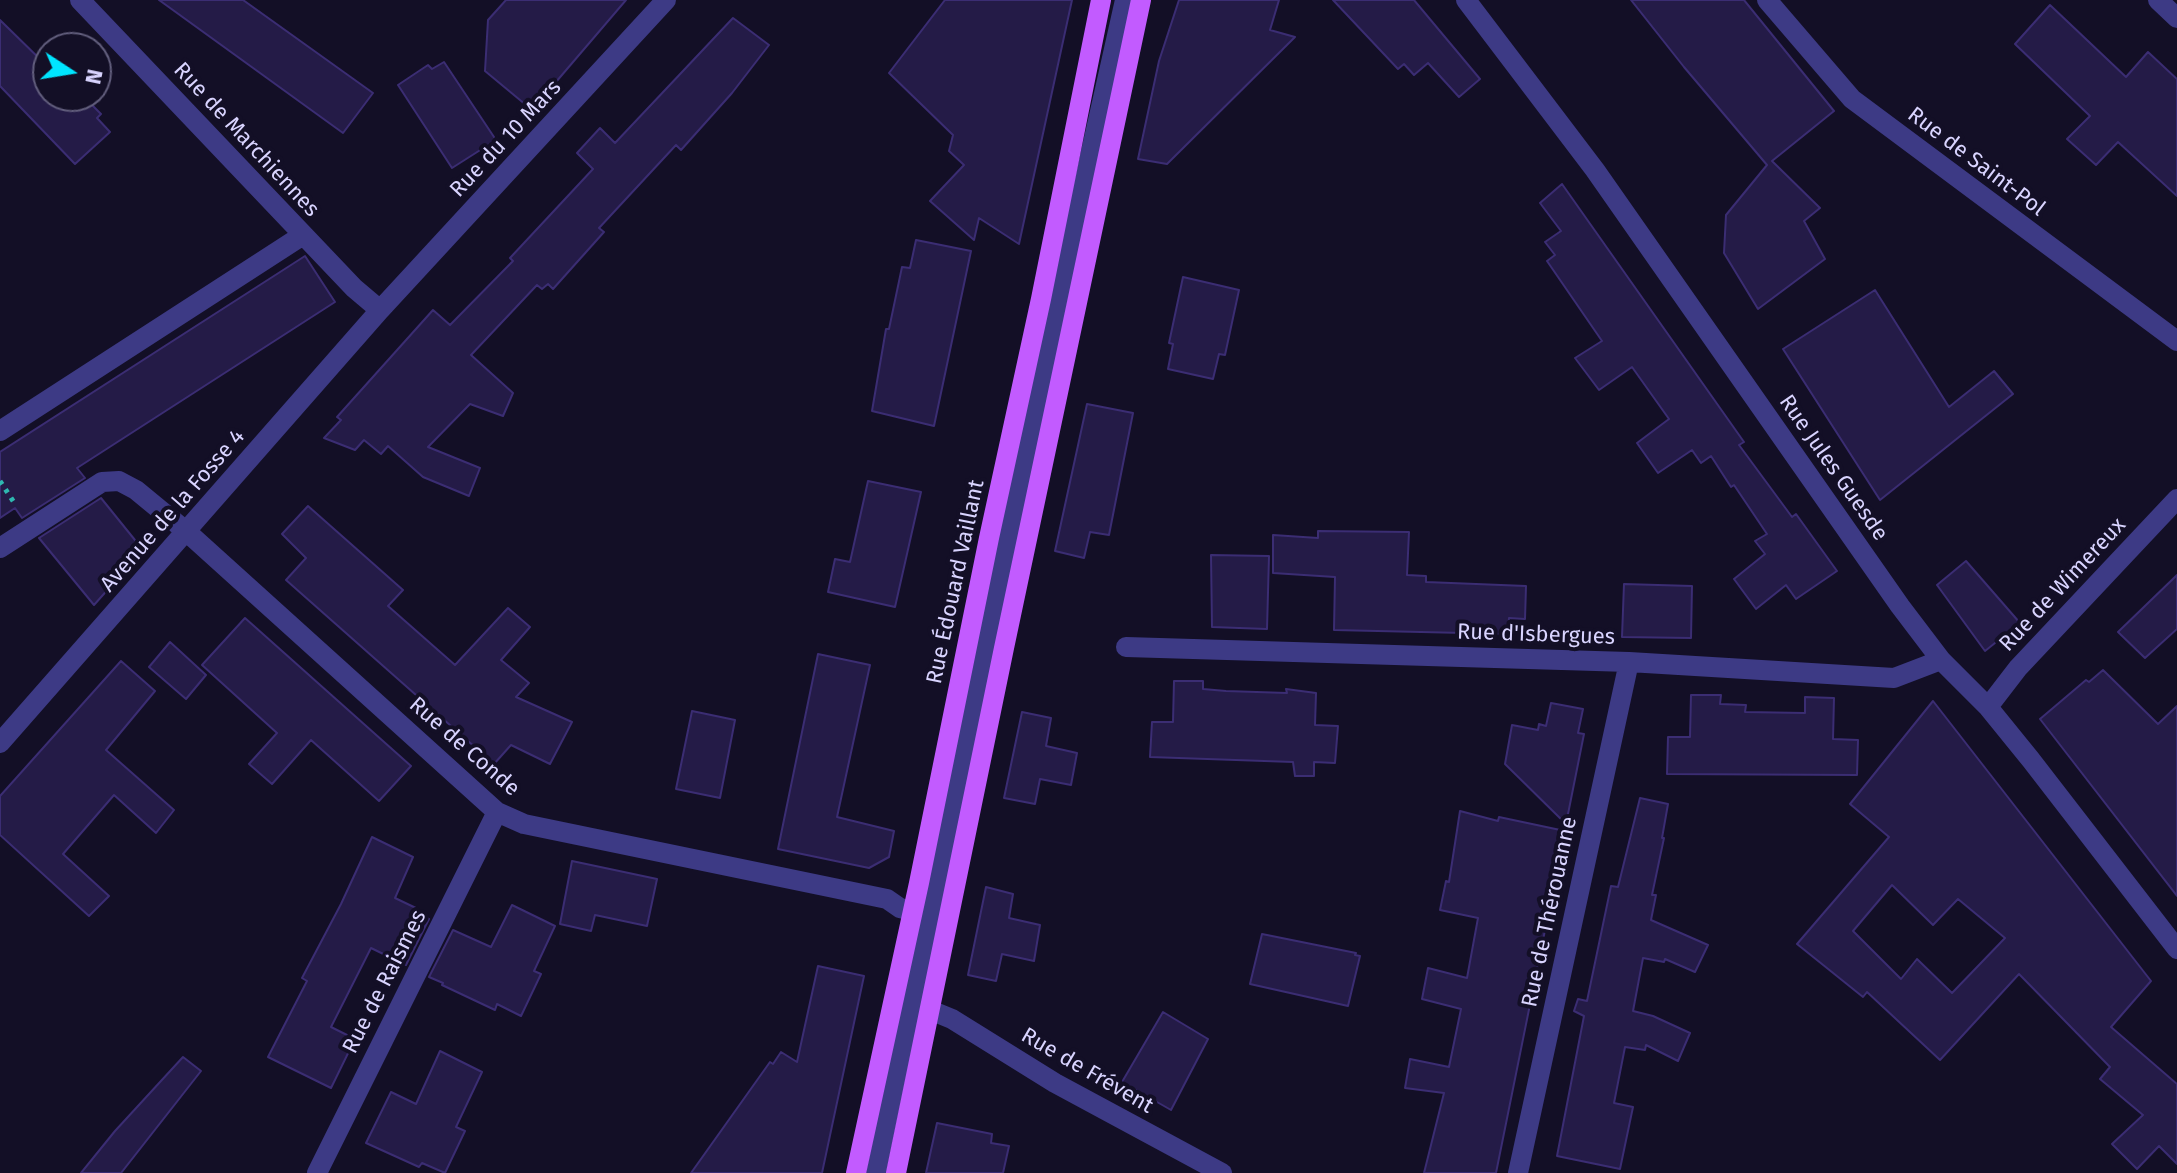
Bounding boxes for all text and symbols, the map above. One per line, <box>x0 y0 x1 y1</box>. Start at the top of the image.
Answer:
north arrow <box>32 32 112 112</box>
street label: Rue de Marchiennes <box>168 57 324 223</box>
text: N <box>79 67 109 87</box>
street label: Rue du 10 Mars <box>445 75 567 203</box>
street label: Rue de Saint-Pol <box>1902 102 2050 222</box>
street label: Rue Jules Guesde <box>1773 390 1893 546</box>
street label: Avenue de la Fosse 4 <box>95 424 251 598</box>
street label: Rue Édouard Vaillant <box>921 478 991 686</box>
street label: Rue de Wimereux <box>1994 513 2132 657</box>
street label: Rue d'Isbergues <box>1456 619 1616 651</box>
street label: Rue de Conde <box>403 692 525 802</box>
street label: Rue de Thérouanne <box>1517 814 1583 1010</box>
street label: Rue de Raismes <box>337 906 433 1058</box>
street label: Rue de Frévent <box>1016 1023 1158 1119</box>

